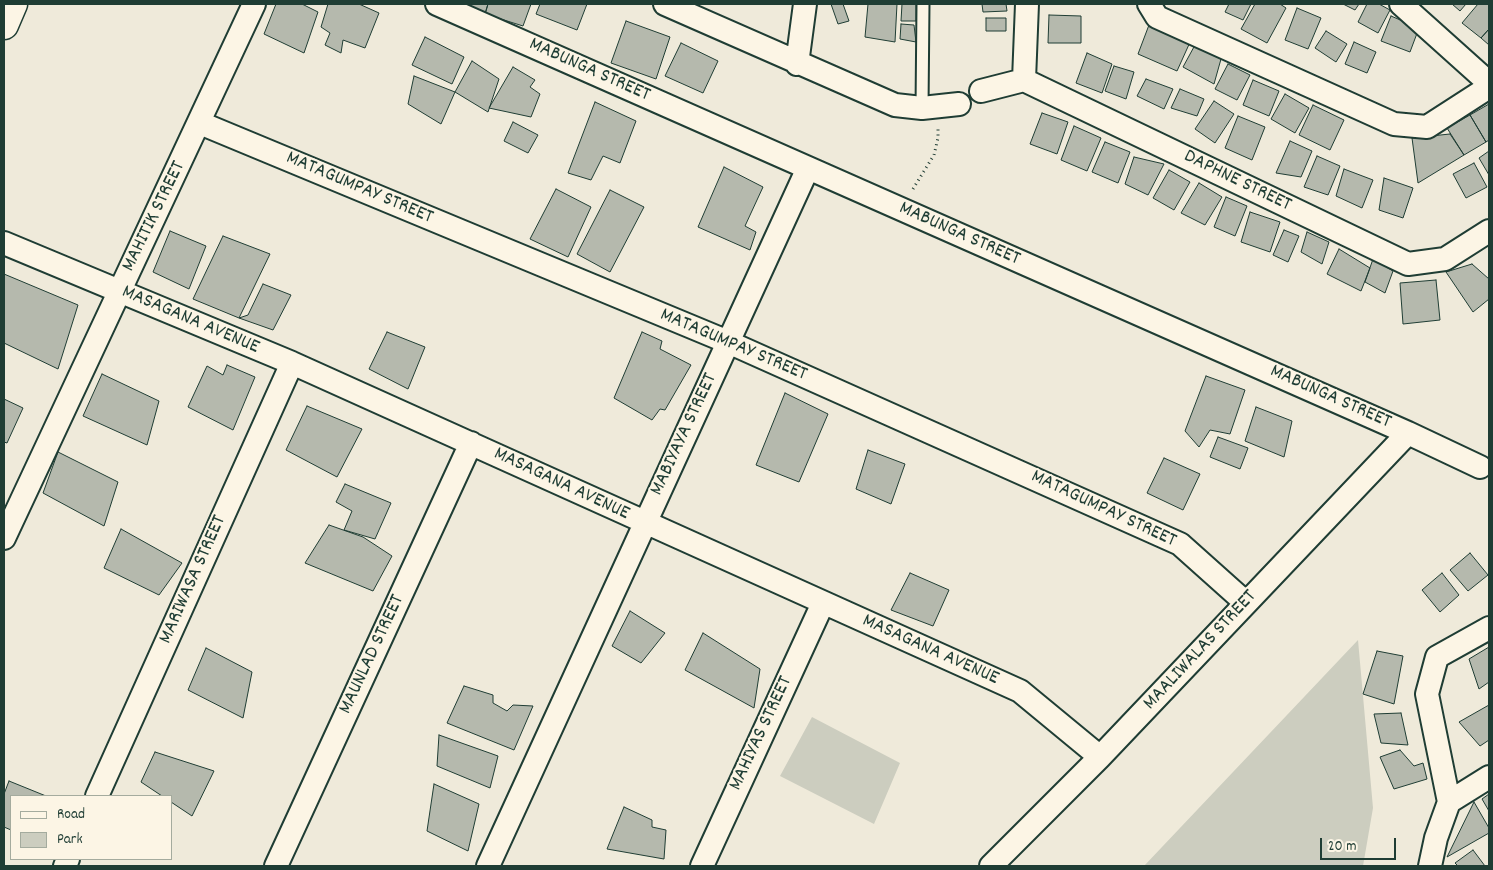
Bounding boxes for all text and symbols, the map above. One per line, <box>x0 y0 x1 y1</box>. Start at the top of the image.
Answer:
street label: MABUNGA STREET <box>525 34 653 108</box>
street label: DAPHNE STREET <box>1179 146 1295 218</box>
street label: MATAGUMPAY STREET <box>282 147 436 231</box>
street label: MAHITIK STREET <box>118 158 192 276</box>
street label: MABUNGA STREET <box>895 198 1023 272</box>
street label: MASAGANA AVENUE <box>118 281 262 361</box>
street label: MATAGUMPAY STREET <box>656 304 810 388</box>
street label: MABUNGA STREET <box>1266 361 1394 435</box>
street label: MABIYAYA STREET <box>646 370 724 500</box>
street label: MASAGANA AVENUE <box>489 443 633 527</box>
street label: MATAGUMPAY STREET <box>1026 466 1180 554</box>
street label: MARIWASA STREET <box>155 512 233 648</box>
street label: MAALIWALAS STREET <box>1139 586 1263 716</box>
street label: MAUNLAD STREET <box>335 592 411 718</box>
street label: MASAGANA AVENUE <box>858 610 1002 692</box>
street label: MAHIYAS STREET <box>725 673 799 795</box>
legend <box>10 795 172 860</box>
text: Road <box>57 804 85 826</box>
scale bar <box>1323 828 1399 860</box>
text: Park <box>57 829 83 851</box>
text: 20 m <box>1328 836 1356 858</box>

